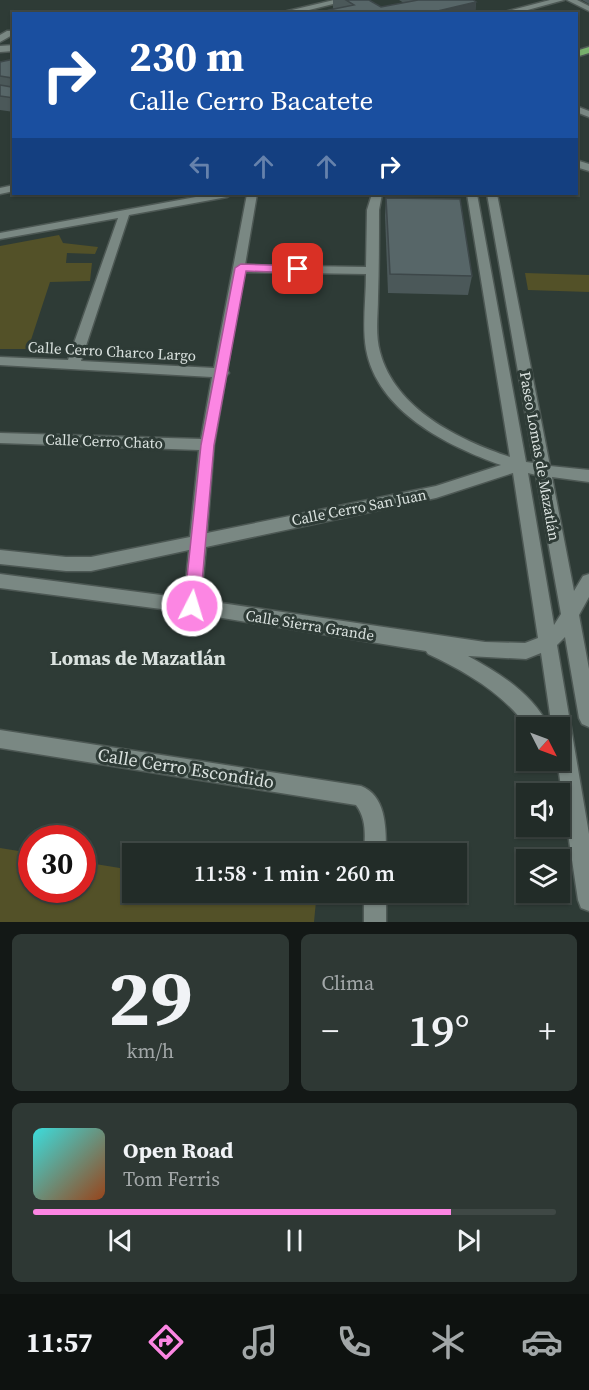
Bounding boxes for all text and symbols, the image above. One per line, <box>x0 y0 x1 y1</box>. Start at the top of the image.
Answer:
text: 230 m <box>129 27 244 85</box>
icon: right <box>30 36 108 114</box>
text: Calle Cerro Bacatete <box>129 82 373 119</box>
icon: left <box>184 150 217 183</box>
icon: ahead <box>247 150 280 183</box>
icon: ahead <box>310 150 343 183</box>
icon: right <box>373 150 406 183</box>
pin <box>272 243 323 294</box>
icon: arrive <box>281 252 314 285</box>
street label: Calle Cerro Charco Largo <box>27 336 197 366</box>
street label: Paseo Lomas de Mazatlán <box>515 370 565 542</box>
street label: Calle Cerro Chato <box>45 428 163 454</box>
street label: Calle Cerro San Juan <box>290 484 428 530</box>
position arrow <box>160 574 224 638</box>
street label: Calle Sierra Grande <box>244 604 376 646</box>
district label: Lomas de Mazatlán <box>50 644 226 672</box>
north arrow <box>516 717 570 771</box>
map controls <box>516 717 570 903</box>
street label: Calle Cerro Escondido <box>96 742 276 794</box>
button: sound <box>516 783 570 837</box>
speed limit sign: 30 <box>18 825 96 903</box>
button: layers <box>516 849 570 903</box>
text: 11:58 · 1 min · 260 m <box>194 858 395 888</box>
text: 29 <box>108 944 193 1051</box>
text: Clima <box>322 969 374 997</box>
text: 19° <box>408 999 470 1061</box>
text: − <box>322 1008 339 1053</box>
text: + <box>539 1008 556 1053</box>
text: km/h <box>126 1037 174 1065</box>
text: Open Road <box>123 1135 233 1165</box>
text: Tom Ferris <box>123 1165 220 1193</box>
icon: previous <box>104 1224 137 1257</box>
icon: pause <box>278 1224 311 1257</box>
icon: next <box>452 1224 485 1257</box>
icon: directions <box>145 1321 187 1363</box>
icon: music <box>239 1321 281 1363</box>
icon: phone <box>333 1321 375 1363</box>
icon: climate <box>427 1321 469 1363</box>
icon: car <box>521 1321 563 1363</box>
text: 11:57 <box>26 1324 93 1361</box>

